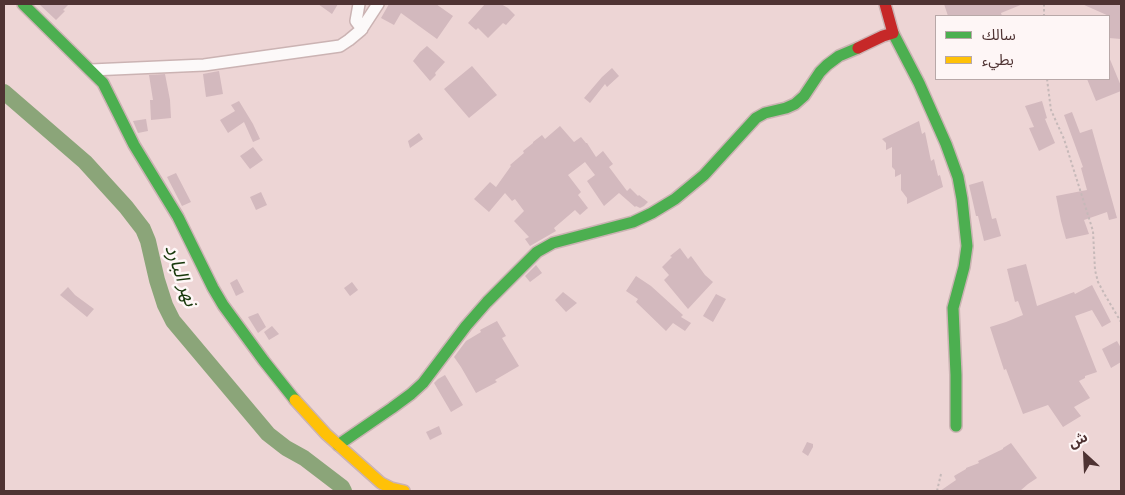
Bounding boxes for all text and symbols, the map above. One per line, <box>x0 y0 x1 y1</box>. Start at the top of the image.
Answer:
legend <box>935 15 1110 80</box>
text: سالك <box>982 27 1016 46</box>
text: بطيء <box>982 52 1014 71</box>
water label: نهر البارد <box>158 242 200 310</box>
text: ش <box>1066 429 1091 453</box>
north arrow <box>1060 430 1110 480</box>

